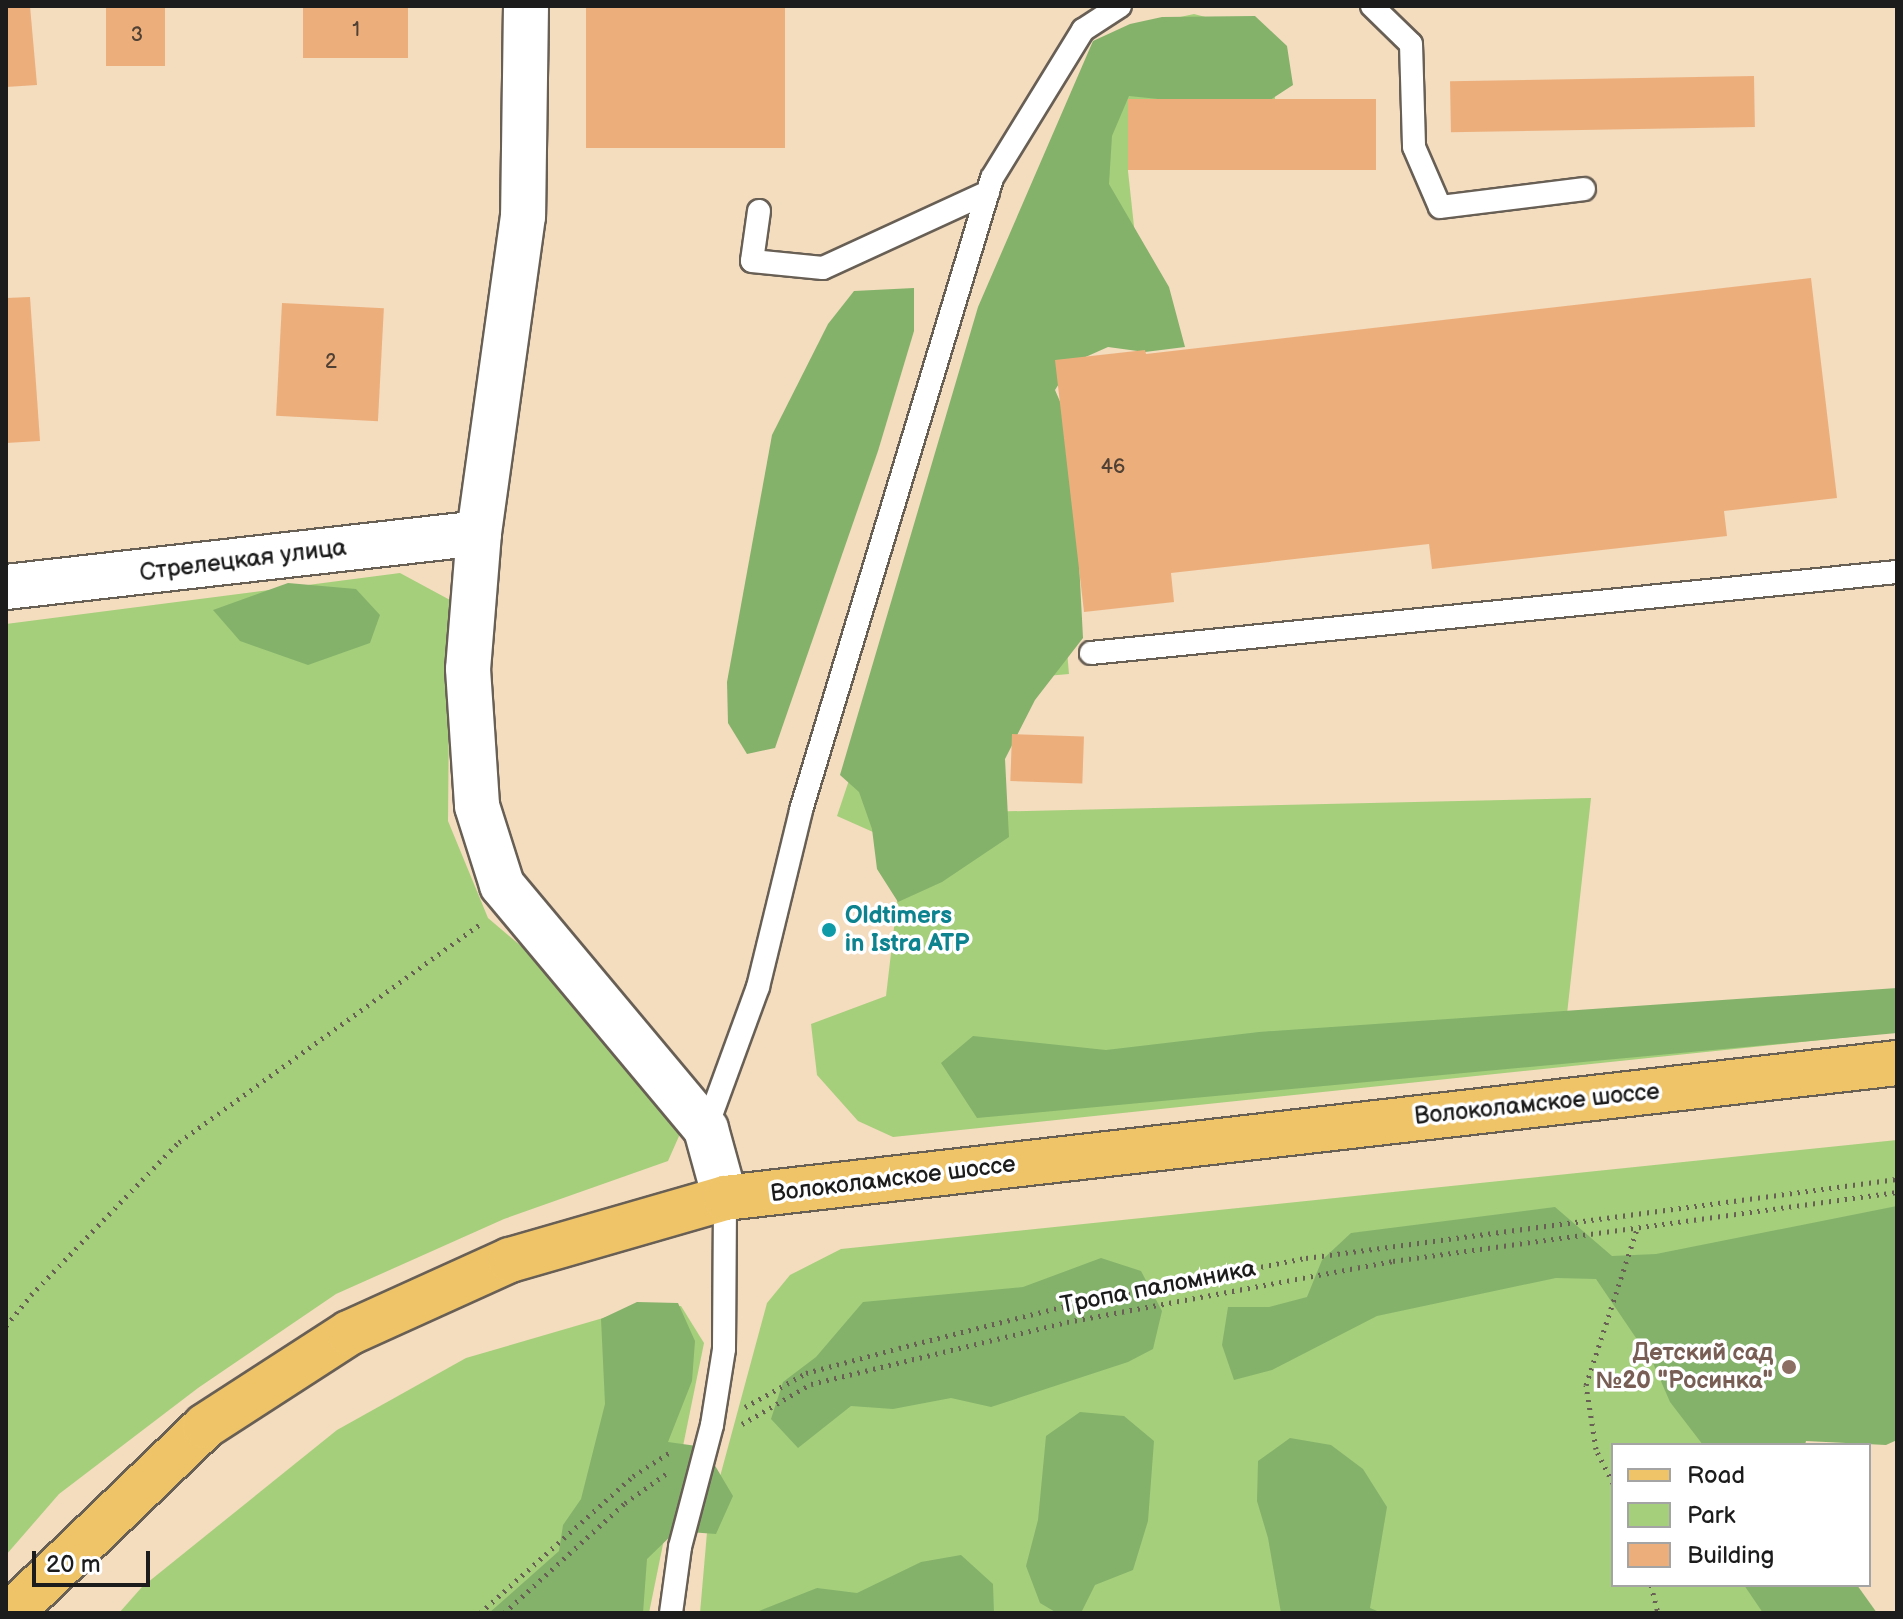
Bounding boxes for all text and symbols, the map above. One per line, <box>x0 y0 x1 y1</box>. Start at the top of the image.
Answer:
house number: 1 <box>352 18 360 42</box>
house number: 3 <box>131 23 143 47</box>
house number: 2 <box>325 350 337 374</box>
house number: 46 <box>1101 455 1125 479</box>
street label: Стрелецкая улица <box>138 533 348 587</box>
place label: Oldtimers in Istra ATP <box>845 902 969 958</box>
marker: Oldtimers in Istra ATP <box>820 921 838 939</box>
street label: Волоколамское шоссе <box>1413 1077 1661 1131</box>
street label: Волоколамское шоссе <box>769 1150 1017 1208</box>
street label: Тропа паломника <box>1058 1254 1258 1320</box>
place label: Детский сад №20 "Росинка" <box>1595 1339 1773 1395</box>
marker: Детский сад №20 "Росинка" <box>1780 1358 1798 1376</box>
legend <box>1611 1443 1871 1587</box>
text: Road <box>1687 1461 1745 1490</box>
text: Park <box>1687 1501 1735 1530</box>
scale bar <box>36 1535 154 1585</box>
text: Building <box>1687 1541 1774 1570</box>
text: 20 m <box>46 1550 101 1579</box>

